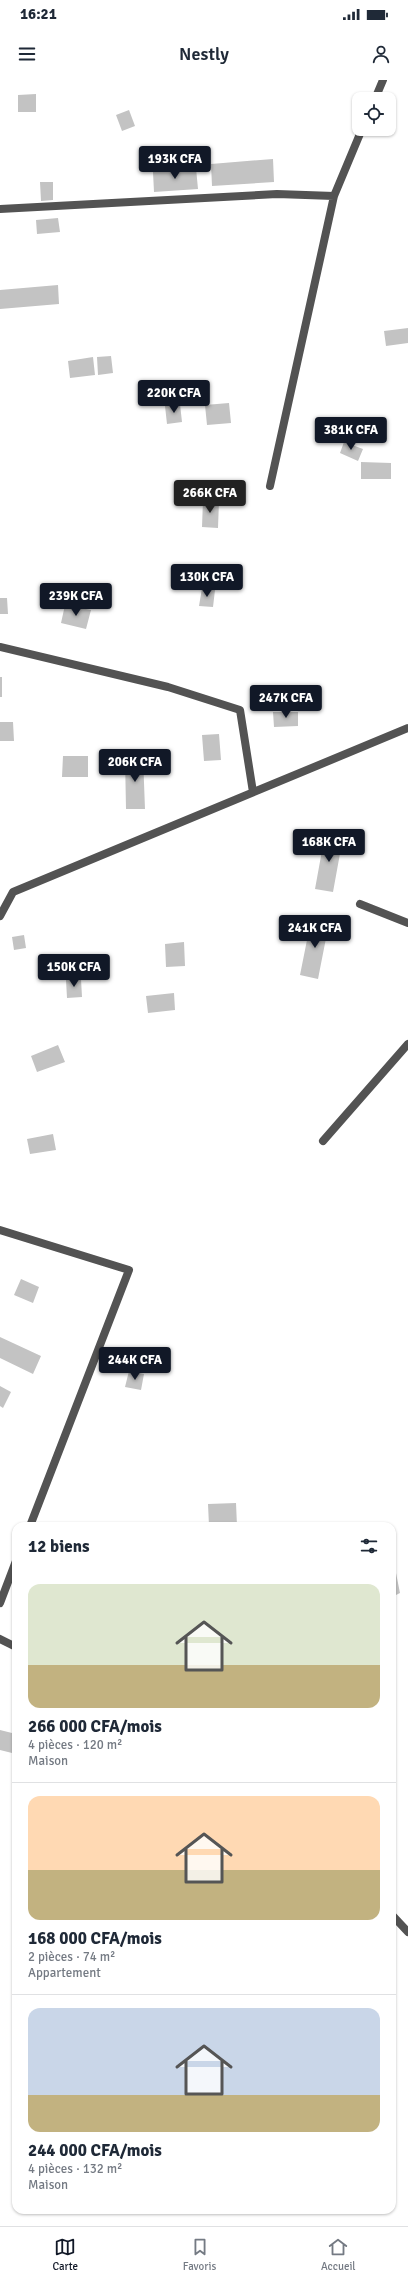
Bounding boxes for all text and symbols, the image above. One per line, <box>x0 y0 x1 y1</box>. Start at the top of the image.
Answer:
text: 16:21 <box>20 5 57 23</box>
icon: menu <box>16 43 38 65</box>
text: Nestly <box>179 43 229 65</box>
icon: person <box>370 43 392 65</box>
map controls <box>352 92 396 136</box>
button: locate <box>352 92 396 136</box>
pin: 193K CFA <box>134 146 216 180</box>
text: 193K CFA <box>148 151 202 167</box>
pin: 220K CFA <box>133 380 215 414</box>
text: 220K CFA <box>147 385 201 401</box>
pin: 381K CFA <box>310 417 392 451</box>
text: 381K CFA <box>324 422 378 438</box>
pin: 266K CFA <box>169 480 251 514</box>
text: 266K CFA <box>183 485 237 501</box>
pin: 130K CFA <box>166 564 248 598</box>
text: 130K CFA <box>180 569 234 585</box>
pin: 239K CFA <box>35 583 117 617</box>
text: 239K CFA <box>49 588 103 604</box>
pin: 247K CFA <box>245 685 327 719</box>
text: 247K CFA <box>259 690 313 706</box>
pin: 206K CFA <box>94 749 176 783</box>
text: 206K CFA <box>108 754 162 770</box>
pin: 168K CFA <box>288 829 370 863</box>
text: 168K CFA <box>302 834 356 850</box>
pin: 241K CFA <box>274 915 356 949</box>
text: 241K CFA <box>288 920 342 936</box>
pin: 150K CFA <box>33 954 115 988</box>
text: 150K CFA <box>47 959 101 975</box>
pin: 244K CFA <box>94 1347 176 1381</box>
text: 244K CFA <box>108 1352 162 1368</box>
icon: filters <box>358 1535 380 1557</box>
text: 12 biens <box>28 1536 90 1557</box>
icon: home <box>168 1610 240 1682</box>
text: 266 000 CFA/mois <box>28 1716 162 1737</box>
text: 4 pièces · 120 m² <box>28 1737 122 1753</box>
text: Maison <box>28 1753 68 1769</box>
icon: home <box>168 1822 240 1894</box>
text: 168 000 CFA/mois <box>28 1928 162 1949</box>
text: 2 pièces · 74 m² <box>28 1949 115 1965</box>
text: Appartement <box>28 1965 101 1981</box>
icon: home <box>168 2034 240 2106</box>
text: 244 000 CFA/mois <box>28 2140 162 2161</box>
text: 4 pièces · 132 m² <box>28 2161 122 2177</box>
text: Maison <box>28 2177 68 2193</box>
tab: Carte <box>52 2236 78 2273</box>
tab: Favoris <box>183 2236 216 2273</box>
tab: Accueil <box>321 2236 356 2273</box>

